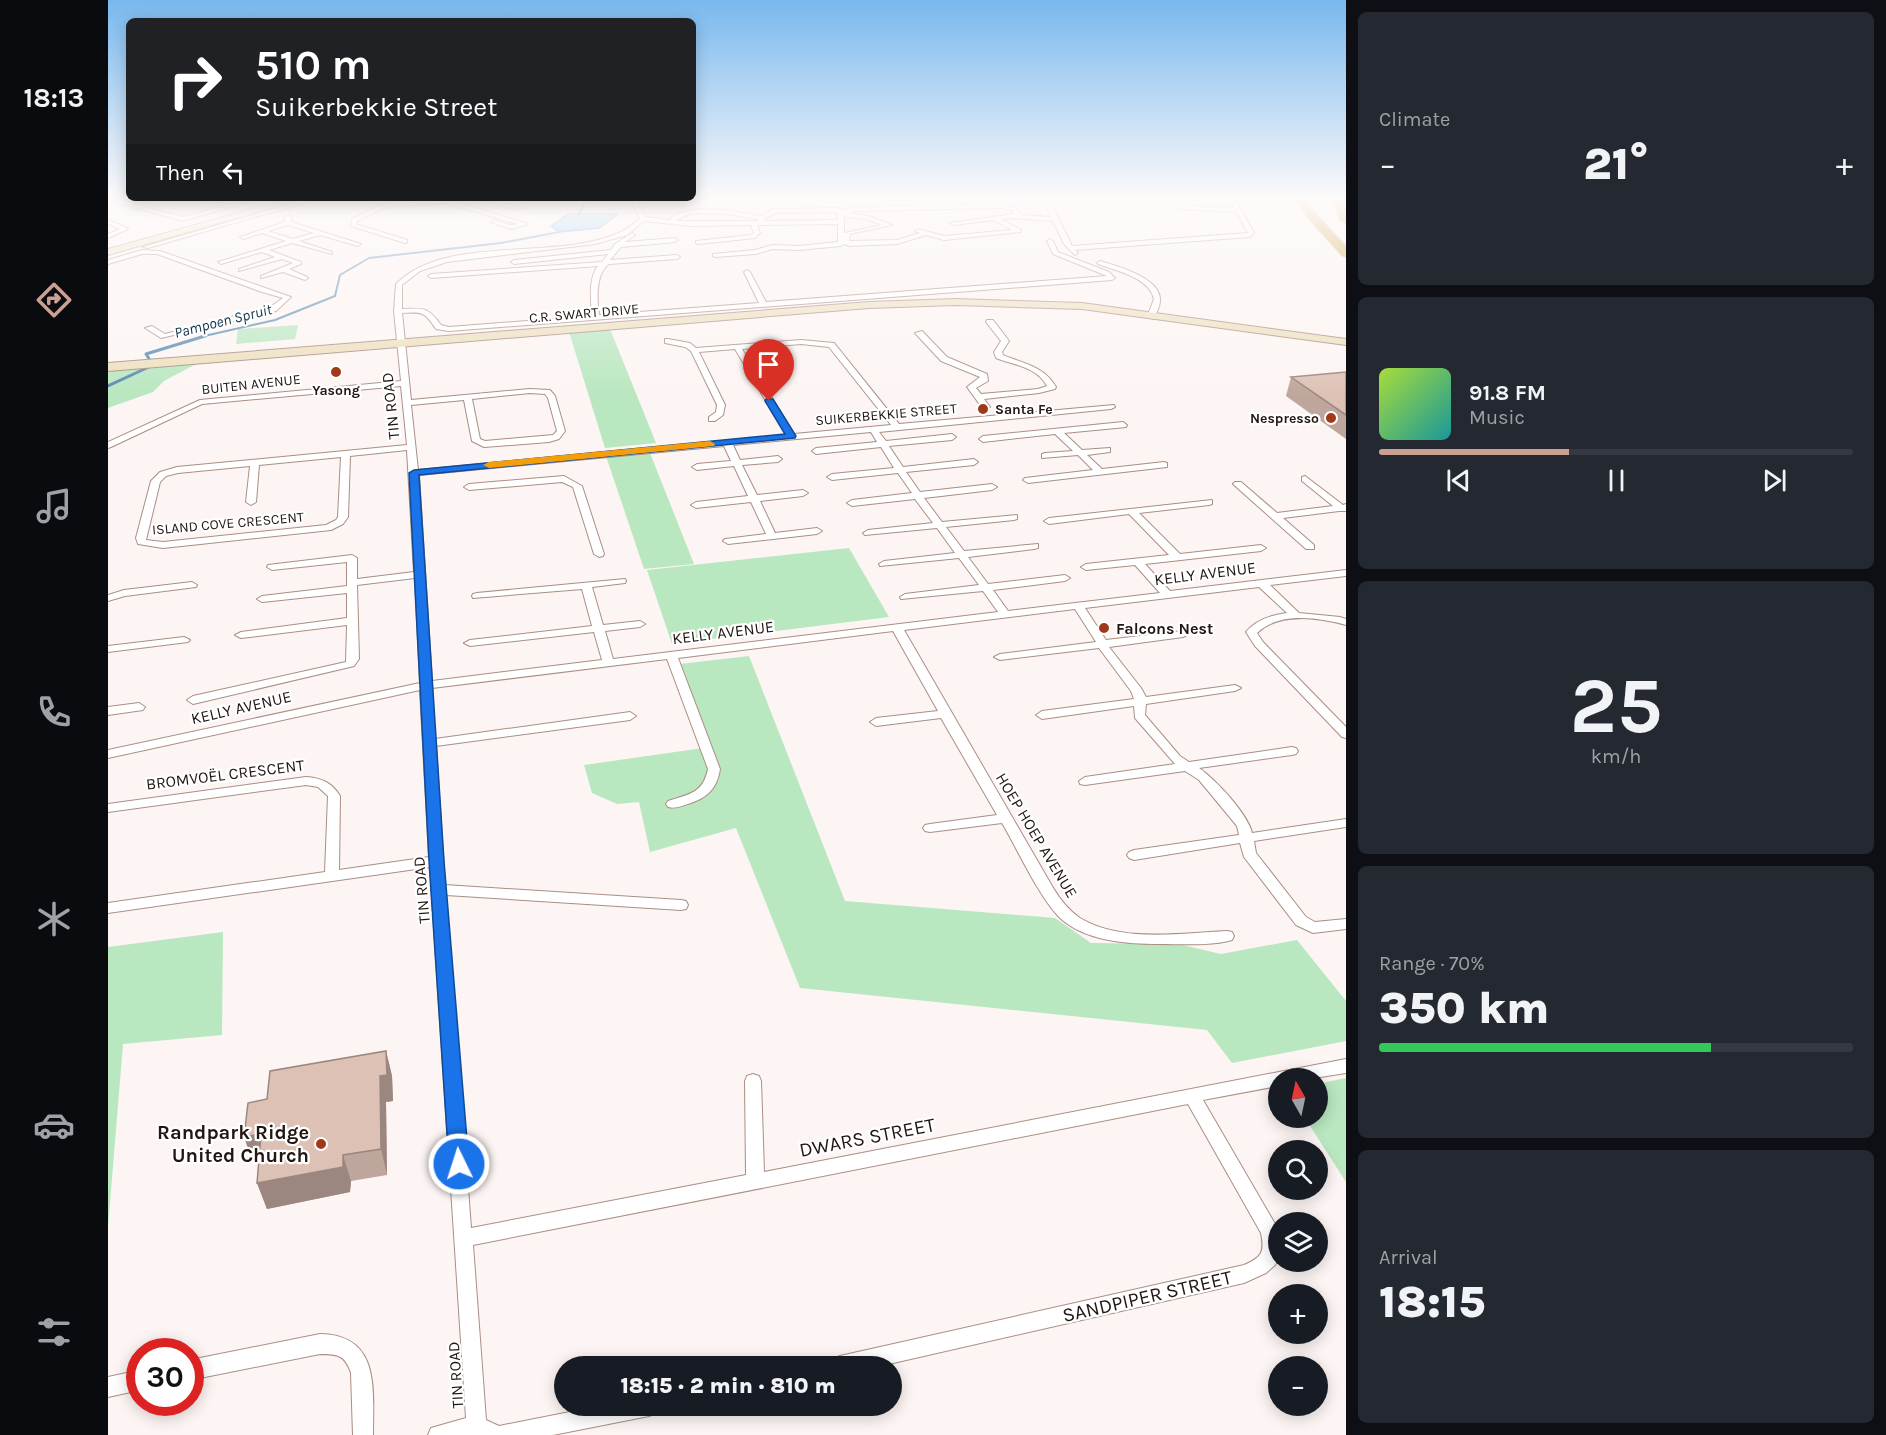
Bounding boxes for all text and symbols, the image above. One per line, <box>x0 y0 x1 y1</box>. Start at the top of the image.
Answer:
text: 510 m <box>255 40 371 90</box>
icon: right <box>156 42 234 120</box>
text: 18:13 <box>24 82 84 114</box>
text: Suikerbekkie Street <box>255 91 497 123</box>
text: Climate <box>1379 108 1450 131</box>
text: 21° <box>1583 138 1649 190</box>
text: − <box>1379 145 1396 183</box>
text: + <box>1836 145 1853 183</box>
icon: left <box>217 156 250 189</box>
text: Then <box>156 160 205 186</box>
icon: directions <box>33 279 75 321</box>
water label: Pampoen Spruit <box>172 300 275 342</box>
street label: C.R. SWART DRIVE <box>528 300 640 327</box>
pin <box>743 339 794 401</box>
icon: arrive <box>752 348 785 381</box>
marker: Yasong <box>329 365 343 379</box>
street label: BUITEN AVENUE <box>201 371 301 398</box>
street label: TIN ROAD <box>378 372 403 440</box>
text: 91.8 FM <box>1469 380 1546 406</box>
place label: Yasong <box>312 382 360 399</box>
street label: SUIKERBEKKIE STREET <box>815 400 957 429</box>
place label: Santa Fe <box>995 401 1053 418</box>
marker: Santa Fe <box>976 402 990 416</box>
text: Music <box>1469 406 1525 429</box>
place label: Nespresso <box>1250 410 1319 427</box>
marker: Nespresso <box>1324 411 1338 425</box>
icon: previous <box>1442 464 1475 497</box>
icon: pause <box>1600 464 1633 497</box>
icon: next <box>1758 464 1791 497</box>
icon: music <box>33 485 75 527</box>
street label: ISLAND COVE CRESCENT <box>151 508 305 539</box>
street label: KELLY AVENUE <box>1153 558 1257 589</box>
street label: KELLY AVENUE <box>671 617 775 648</box>
place label: Falcons Nest <box>1116 619 1213 638</box>
marker: Falcons Nest <box>1097 621 1111 635</box>
text: 25 <box>1570 660 1662 752</box>
street label: KELLY AVENUE <box>189 687 293 728</box>
icon: phone <box>33 691 75 733</box>
text: km/h <box>1591 745 1641 768</box>
street label: BROMVOËL CRESCENT <box>145 755 305 794</box>
street label: HOEP HOEP AVENUE <box>992 769 1081 901</box>
street label: TIN ROAD <box>409 856 434 924</box>
icon: climate <box>33 898 75 940</box>
text: Range · 70% <box>1379 952 1485 975</box>
text: 350 km <box>1379 982 1549 1034</box>
north arrow <box>1268 1068 1328 1128</box>
map controls <box>1268 1068 1328 1416</box>
icon: car <box>33 1104 75 1146</box>
street label: DWARS STREET <box>797 1113 937 1162</box>
place label: Randpark Ridge United Church <box>157 1121 309 1167</box>
position arrow <box>427 1132 491 1196</box>
marker: Randpark Ridge United Church <box>314 1137 328 1151</box>
button: search <box>1268 1140 1328 1200</box>
button: layers <box>1268 1212 1328 1272</box>
text: Arrival <box>1379 1246 1438 1269</box>
street label: SANDPIPER STREET <box>1060 1266 1234 1327</box>
text: 18:15 <box>1379 1276 1485 1328</box>
button: + <box>1268 1284 1328 1344</box>
icon: filters <box>33 1311 75 1353</box>
speed limit sign: 30 <box>126 1338 204 1416</box>
street label: TIN ROAD <box>444 1341 467 1409</box>
button: − <box>1268 1356 1328 1416</box>
text: 18:15 · 2 min · 810 m <box>620 1373 836 1399</box>

